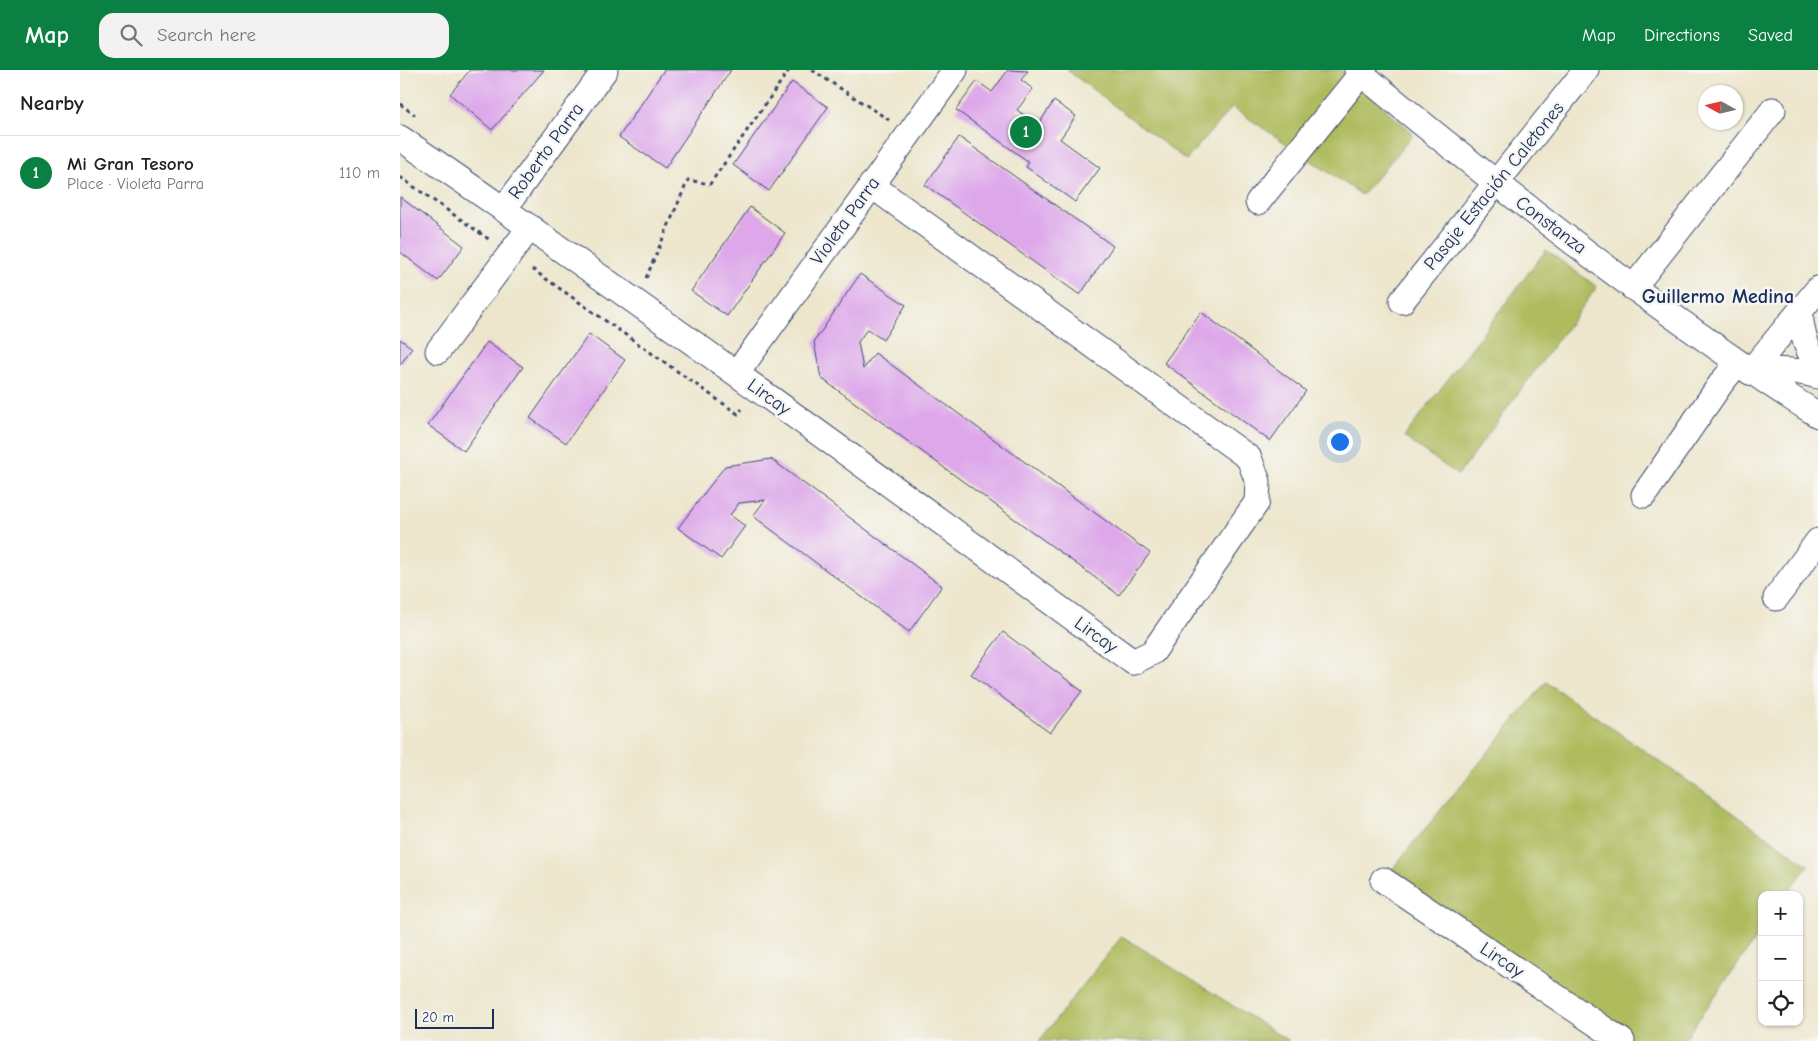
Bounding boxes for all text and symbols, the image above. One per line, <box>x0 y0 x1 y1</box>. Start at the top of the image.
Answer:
search box <box>99 13 449 58</box>
text: Map <box>25 21 69 49</box>
icon: search <box>117 21 145 49</box>
text: Search here <box>157 24 256 46</box>
text: Map <box>1582 25 1616 46</box>
text: Directions <box>1644 25 1720 46</box>
text: Saved <box>1748 25 1793 46</box>
north arrow <box>1698 85 1743 130</box>
text: Nearby <box>20 91 84 115</box>
street label: Pasaje Estación Caletones <box>1419 97 1569 275</box>
street label: Roberto Parra <box>504 98 588 204</box>
pin: 1 <box>1010 113 1042 151</box>
text: Mi Gran Tesoro <box>67 153 194 175</box>
text: 1 <box>33 164 39 182</box>
text: 110 m <box>339 164 380 182</box>
street label: Violeta Parra <box>806 173 884 269</box>
text: Place · Violeta Parra <box>67 175 204 193</box>
street label: Constanza <box>1511 191 1591 259</box>
district label: Guillermo Medina <box>1642 285 1794 308</box>
street label: Lircay <box>743 374 795 420</box>
your location <box>1327 429 1353 455</box>
street label: Lircay <box>1070 612 1122 658</box>
map controls <box>1758 891 1803 1026</box>
button: + <box>1758 891 1803 936</box>
button: − <box>1758 936 1803 981</box>
street label: Lircay <box>1476 937 1529 983</box>
button: locate <box>1758 981 1803 1026</box>
scale bar <box>415 1006 494 1029</box>
text: 20 m <box>422 1009 454 1026</box>

